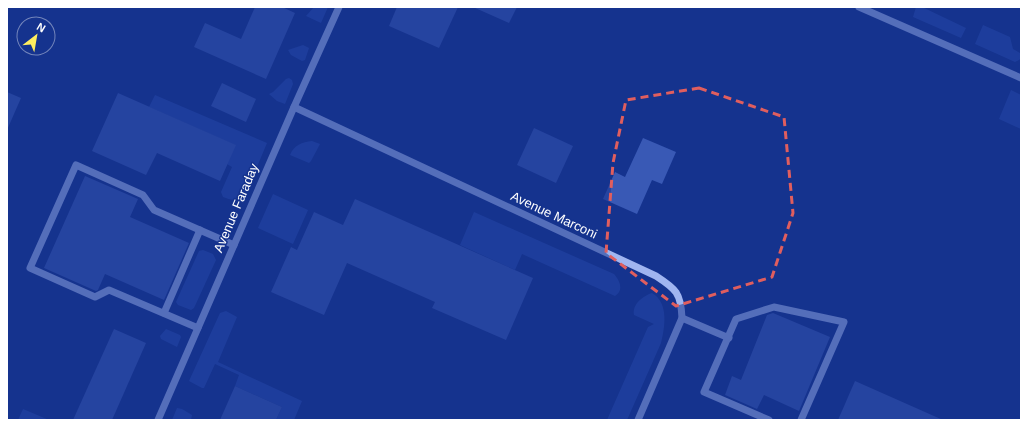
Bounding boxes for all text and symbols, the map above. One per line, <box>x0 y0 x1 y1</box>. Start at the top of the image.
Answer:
north arrow <box>16 16 56 56</box>
text: N <box>35 20 48 35</box>
street label: Avenue Faraday <box>211 161 262 255</box>
street label: Avenue Marconi <box>508 188 600 242</box>

